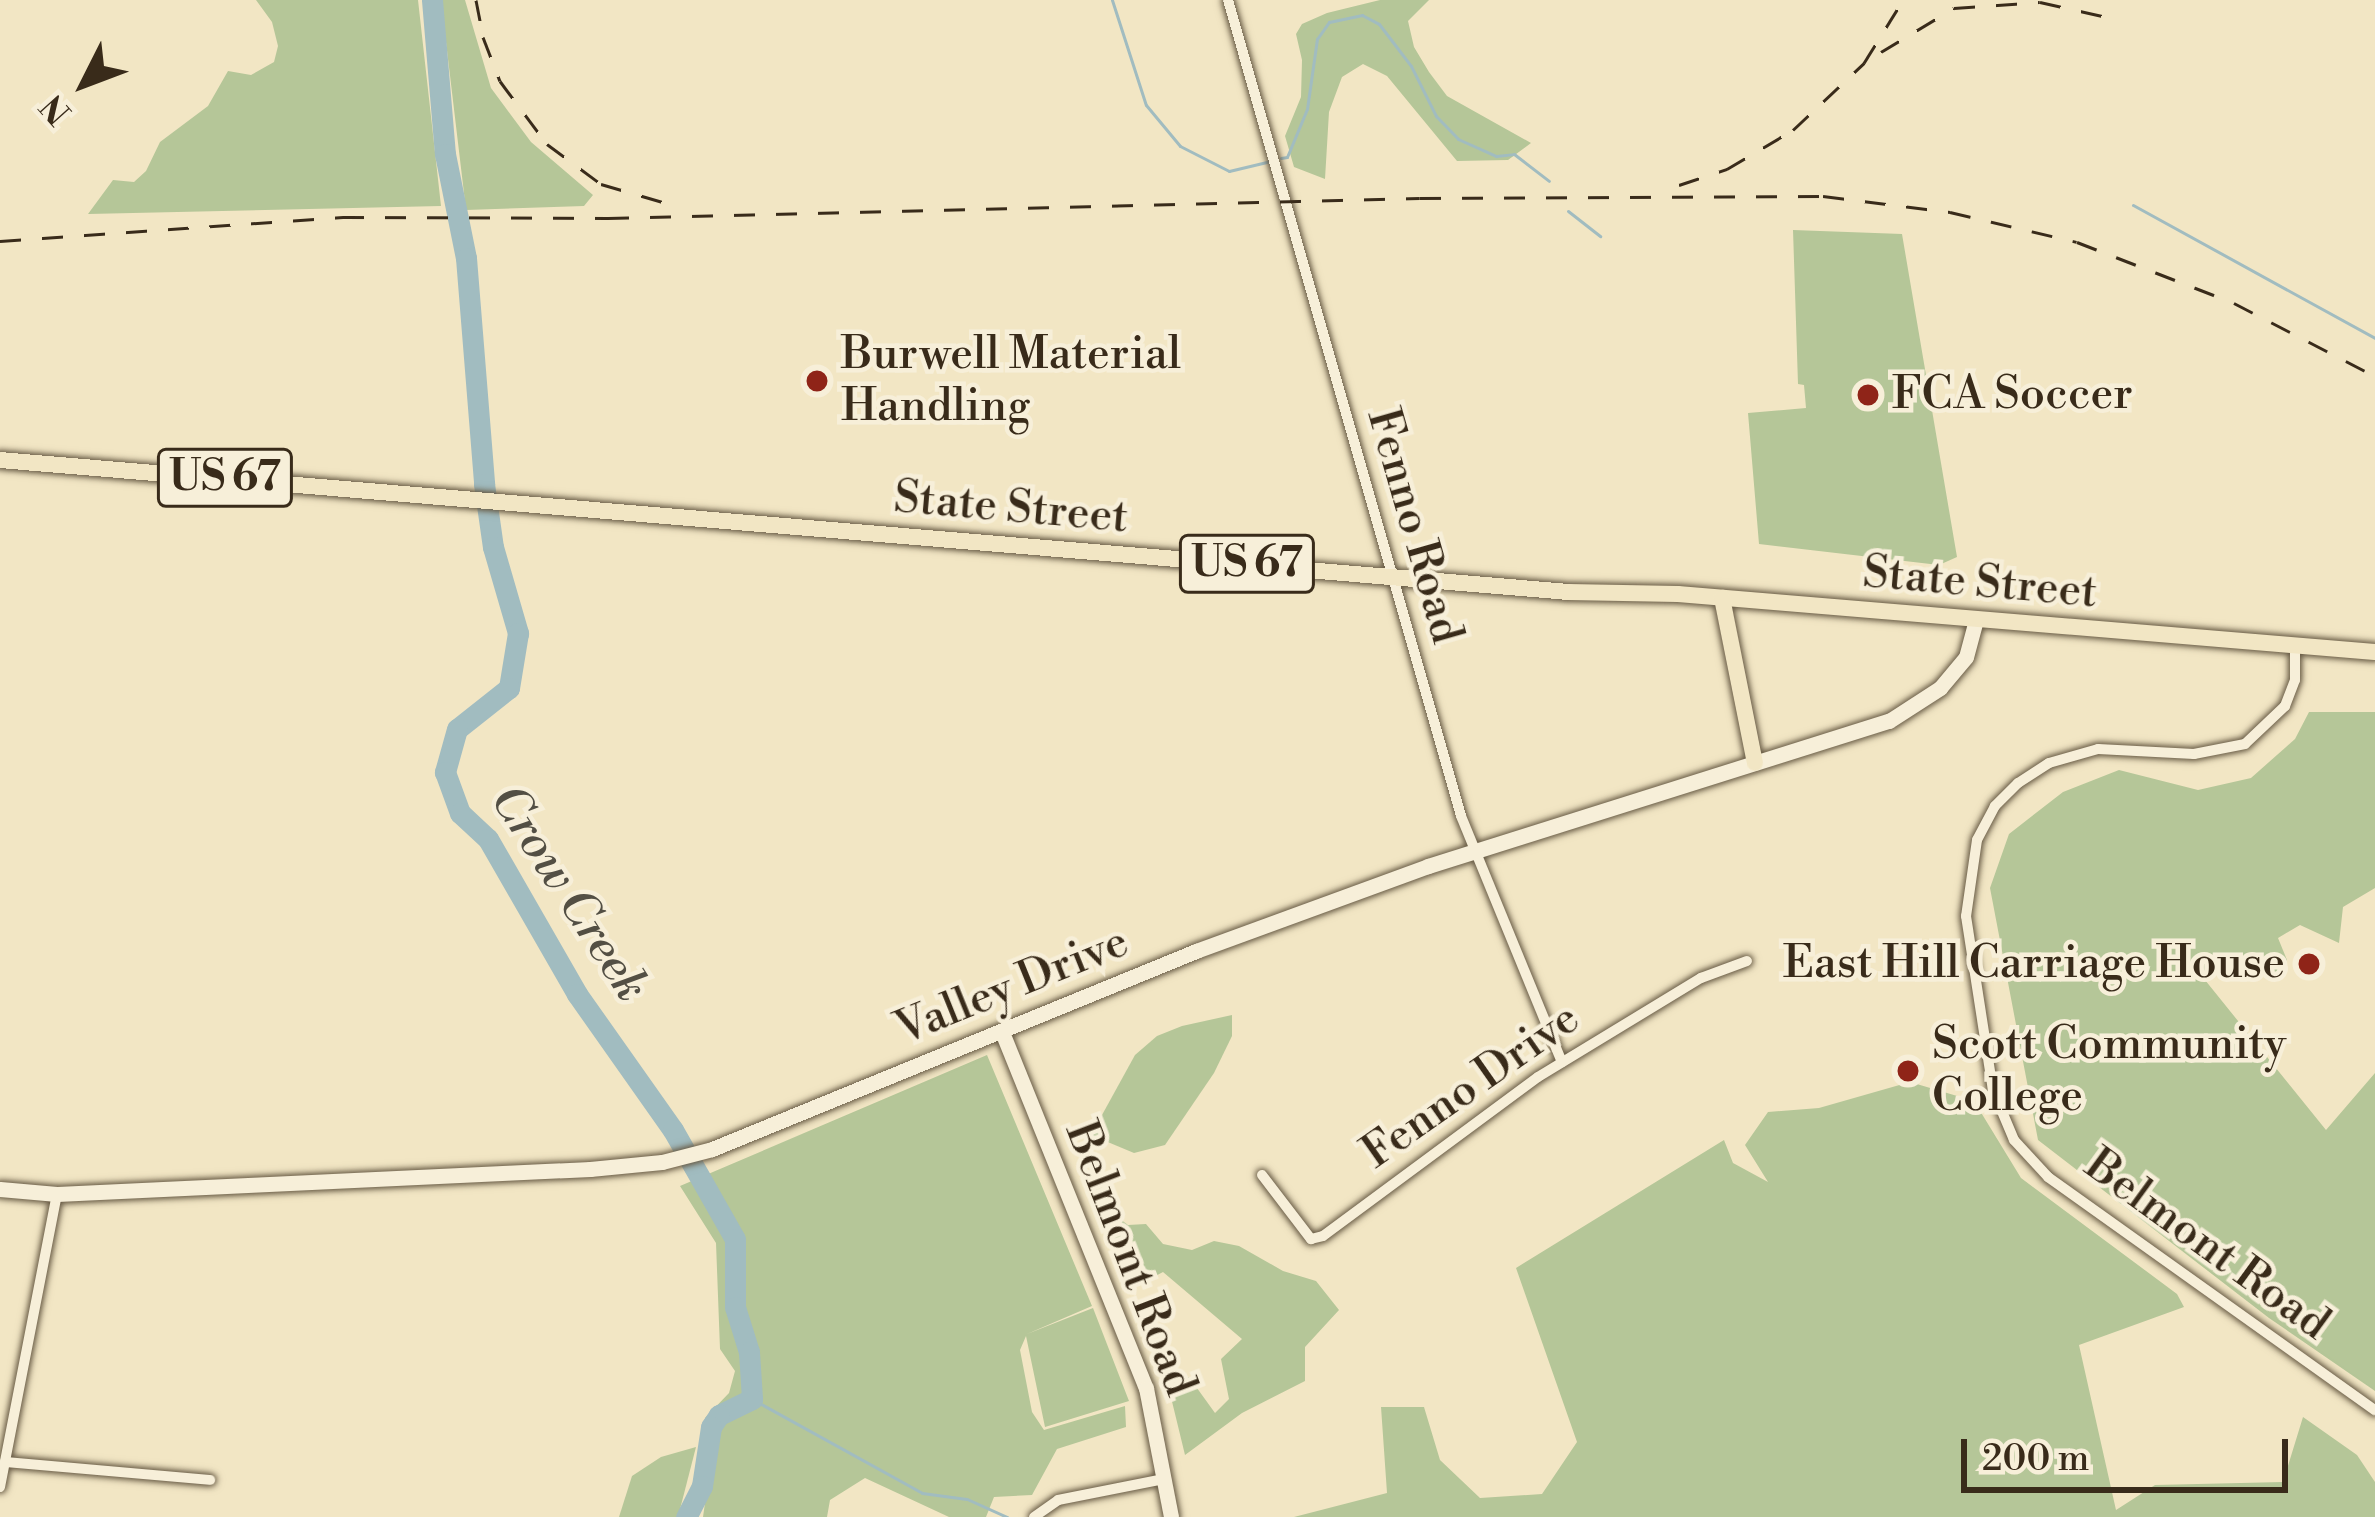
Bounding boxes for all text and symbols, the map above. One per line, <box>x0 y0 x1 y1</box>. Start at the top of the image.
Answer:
north arrow <box>24 24 144 144</box>
text: N <box>33 85 81 132</box>
place label: Burwell Material Handling <box>841 328 1181 434</box>
marker: Burwell Material Handling <box>804 368 830 394</box>
place label: FCA Soccer <box>1892 368 2133 422</box>
marker: FCA Soccer <box>1855 382 1881 408</box>
street label: Fenno Road <box>1355 402 1473 650</box>
road number: US 67 <box>156 442 294 514</box>
street label: State Street <box>892 471 1130 545</box>
road number: US 67 <box>1178 528 1316 600</box>
street label: State Street <box>1861 546 2099 620</box>
water label: Crow Creek <box>477 775 659 1013</box>
street label: Valley Drive <box>888 915 1136 1057</box>
place label: East Hill Carriage House <box>1783 937 2285 991</box>
marker: East Hill Carriage House <box>2296 951 2322 977</box>
street label: Fenno Drive <box>1352 992 1590 1180</box>
place label: Scott Community College <box>1932 1018 2286 1124</box>
marker: Scott Community College <box>1895 1058 1921 1084</box>
street label: Belmont Road <box>1053 1115 1207 1403</box>
street label: Belmont Road <box>2074 1138 2340 1352</box>
scale bar <box>1967 1415 2294 1489</box>
text: 200 m <box>1982 1437 2089 1482</box>

